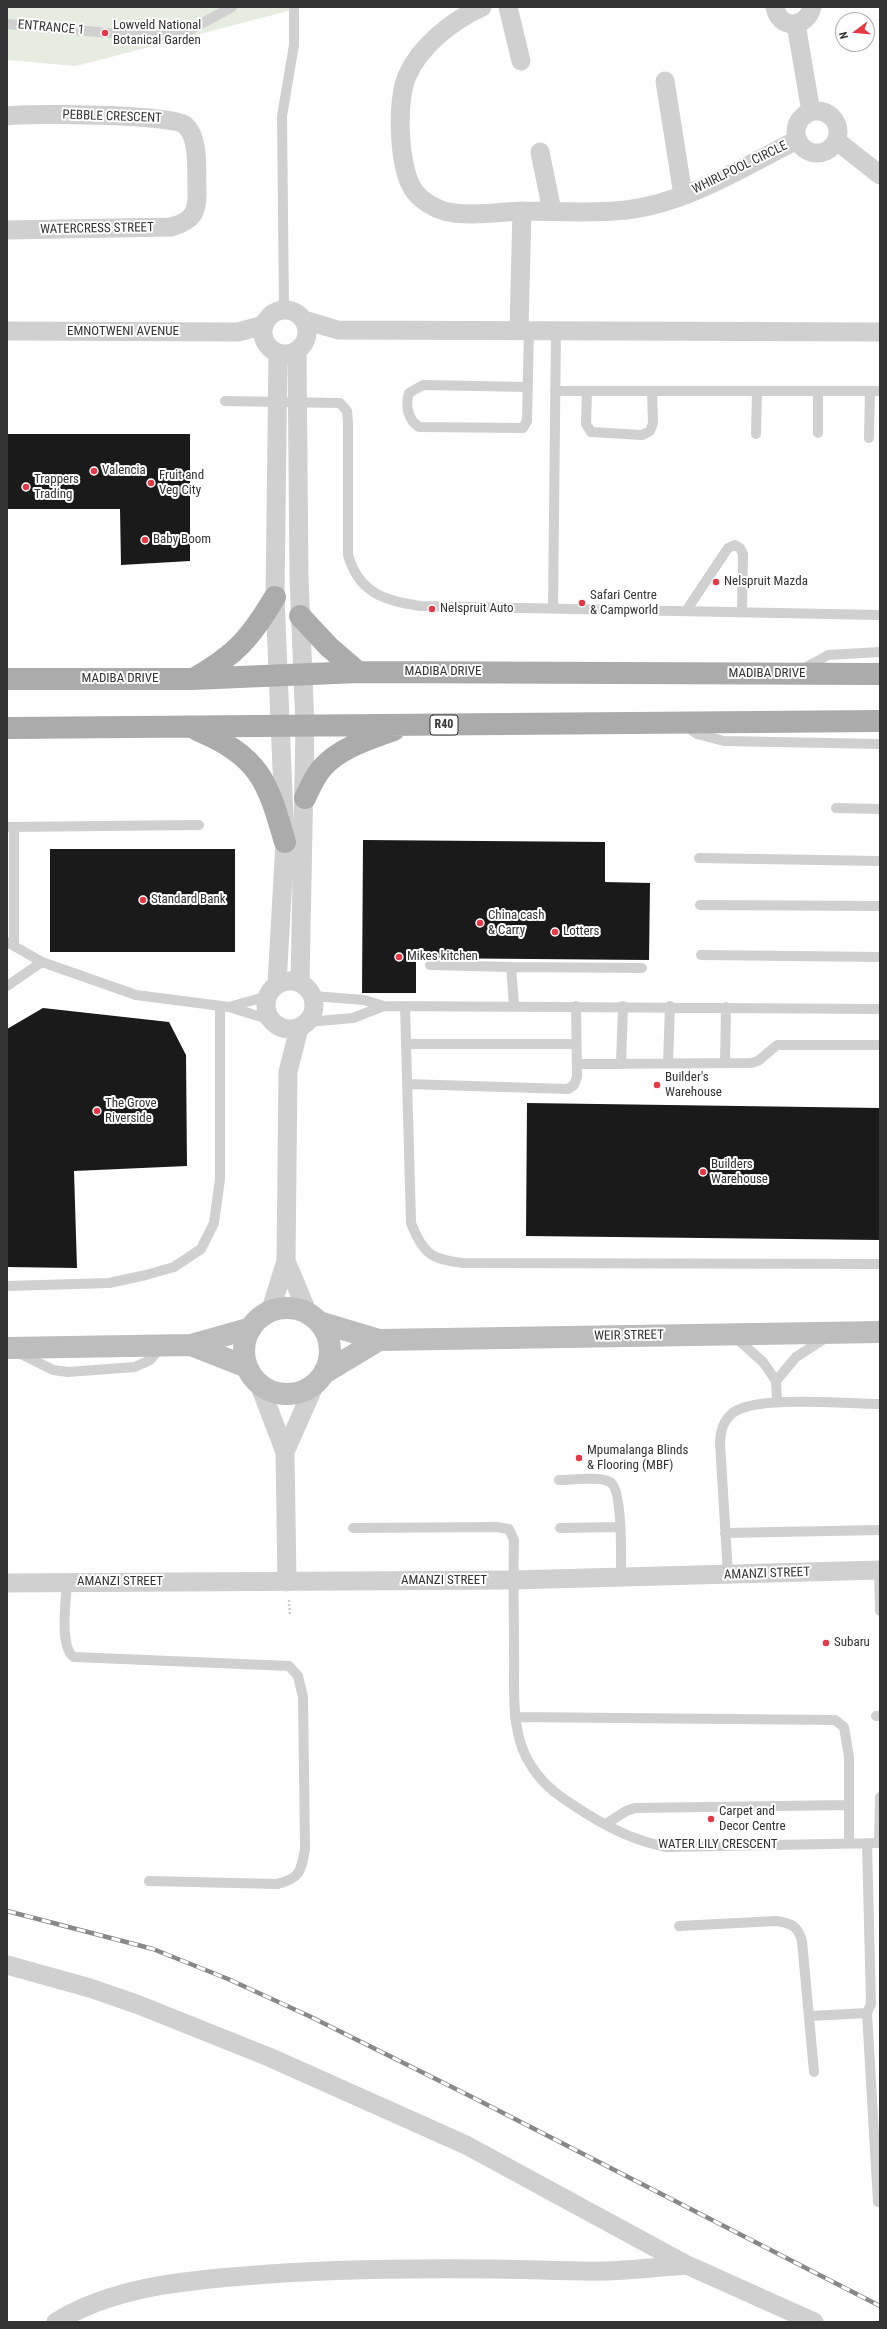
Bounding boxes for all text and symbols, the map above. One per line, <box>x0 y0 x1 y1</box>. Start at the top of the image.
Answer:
north arrow <box>835 12 875 52</box>
street label: ENTRANCE 1 <box>17 17 85 39</box>
place label: Lowveld National Botanical Garden <box>113 18 201 49</box>
marker: Lowveld National Botanical Garden <box>100 28 110 38</box>
text: N <box>837 30 851 40</box>
street label: PEBBLE CRESCENT <box>62 107 162 127</box>
street label: WHIRLPOOL CIRCLE <box>690 138 790 198</box>
street label: WATERCRESS STREET <box>40 220 154 238</box>
street label: EMNOTWENI AVENUE <box>67 324 179 340</box>
place label: Valencia <box>102 463 146 479</box>
marker: Valencia <box>89 466 99 476</box>
place label: Fruit and Veg City <box>159 468 204 499</box>
place label: Trappers Trading <box>34 472 79 503</box>
marker: Fruit and Veg City <box>146 478 156 488</box>
marker: Trappers Trading <box>21 482 31 492</box>
place label: Baby Boom <box>153 532 211 548</box>
marker: Baby Boom <box>140 535 150 545</box>
place label: Nelspruit Mazda <box>724 574 808 590</box>
marker: Nelspruit Mazda <box>711 577 721 587</box>
place label: Safari Centre & Campworld <box>590 588 658 619</box>
marker: Safari Centre & Campworld <box>577 598 587 608</box>
place label: Nelspruit Auto <box>440 601 513 617</box>
marker: Nelspruit Auto <box>427 604 437 614</box>
street label: MADIBA DRIVE <box>405 664 481 680</box>
street label: MADIBA DRIVE <box>729 666 805 682</box>
street label: MADIBA DRIVE <box>82 671 158 687</box>
road number: R40 <box>430 715 458 735</box>
place label: Standard Bank <box>151 892 226 908</box>
marker: Standard Bank <box>138 895 148 905</box>
place label: China cash & Carry <box>488 908 545 939</box>
marker: China cash & Carry <box>475 918 485 928</box>
place label: Lotters <box>563 924 599 940</box>
marker: Lotters <box>550 927 560 937</box>
place label: Mikes kitchen <box>407 949 478 965</box>
marker: Mikes kitchen <box>394 952 404 962</box>
place label: Builder's Warehouse <box>665 1070 722 1101</box>
marker: Builder's Warehouse <box>652 1080 662 1090</box>
place label: The Grove Riverside <box>105 1096 157 1127</box>
marker: The Grove Riverside <box>92 1106 102 1116</box>
place label: Builders Warehouse <box>711 1157 768 1188</box>
marker: Builders Warehouse <box>698 1167 708 1177</box>
street label: WEIR STREET <box>594 1328 664 1344</box>
place label: Mpumalanga Blinds & Flooring (MBF) <box>587 1443 688 1474</box>
marker: Mpumalanga Blinds & Flooring (MBF) <box>574 1453 584 1463</box>
street label: AMANZI STREET <box>724 1565 810 1583</box>
street label: AMANZI STREET <box>401 1573 487 1589</box>
street label: AMANZI STREET <box>77 1574 163 1590</box>
place label: Subaru <box>834 1635 870 1651</box>
marker: Subaru <box>821 1638 831 1648</box>
place label: Carpet and Decor Centre <box>719 1804 786 1835</box>
marker: Carpet and Decor Centre <box>706 1814 716 1824</box>
street label: WATER LILY CRESCENT <box>658 1837 778 1853</box>

